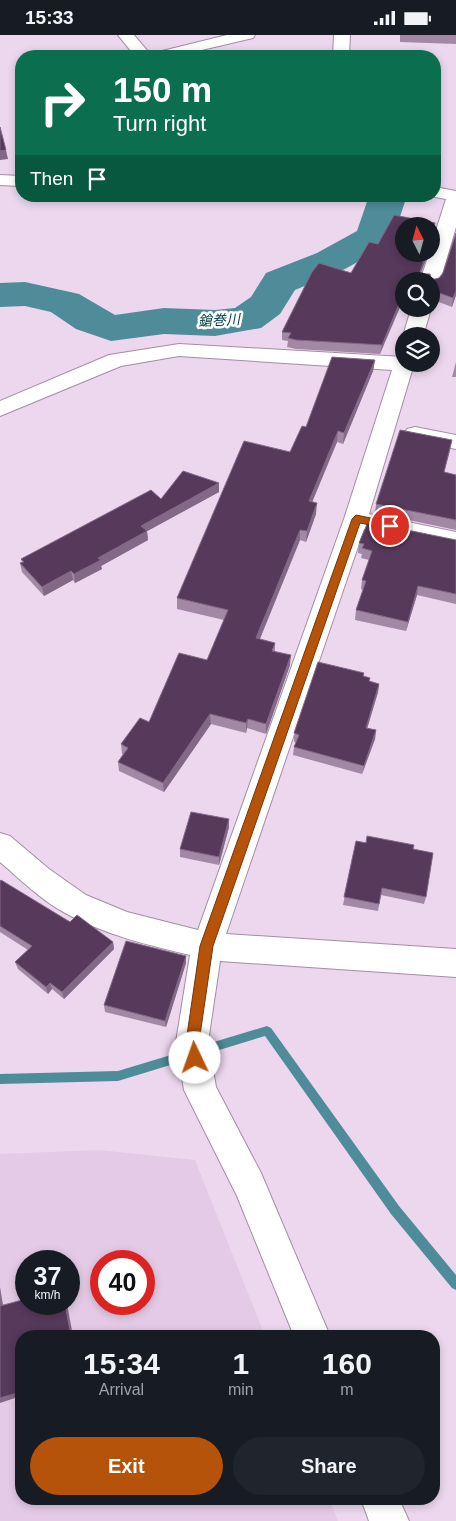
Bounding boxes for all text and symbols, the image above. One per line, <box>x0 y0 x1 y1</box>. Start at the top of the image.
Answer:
text: 15:33 <box>25 7 74 28</box>
icon: right <box>30 70 95 135</box>
text: 150 m <box>113 70 212 109</box>
text: Turn right <box>113 111 206 136</box>
icon: arrive <box>83 165 111 193</box>
text: Then <box>30 168 73 189</box>
north arrow <box>395 217 440 263</box>
map controls <box>395 217 440 372</box>
button: search <box>395 272 440 317</box>
water label: 鎗巻川 <box>198 311 242 329</box>
button: layers <box>395 327 440 372</box>
pin <box>369 505 411 547</box>
icon: arrive <box>376 512 404 540</box>
position arrow <box>168 1031 220 1083</box>
speed limit sign: 40 <box>90 1250 155 1315</box>
text: 37 <box>34 1262 61 1290</box>
text: km/h <box>34 1288 61 1302</box>
text: 15:34 <box>83 1347 160 1380</box>
text: 1 <box>232 1347 249 1380</box>
text: 160 <box>322 1347 372 1380</box>
text: Arrival <box>99 1381 144 1398</box>
text: min <box>228 1381 254 1398</box>
text: m <box>340 1381 353 1398</box>
button: Exit <box>30 1437 223 1495</box>
button: Share <box>233 1437 425 1495</box>

